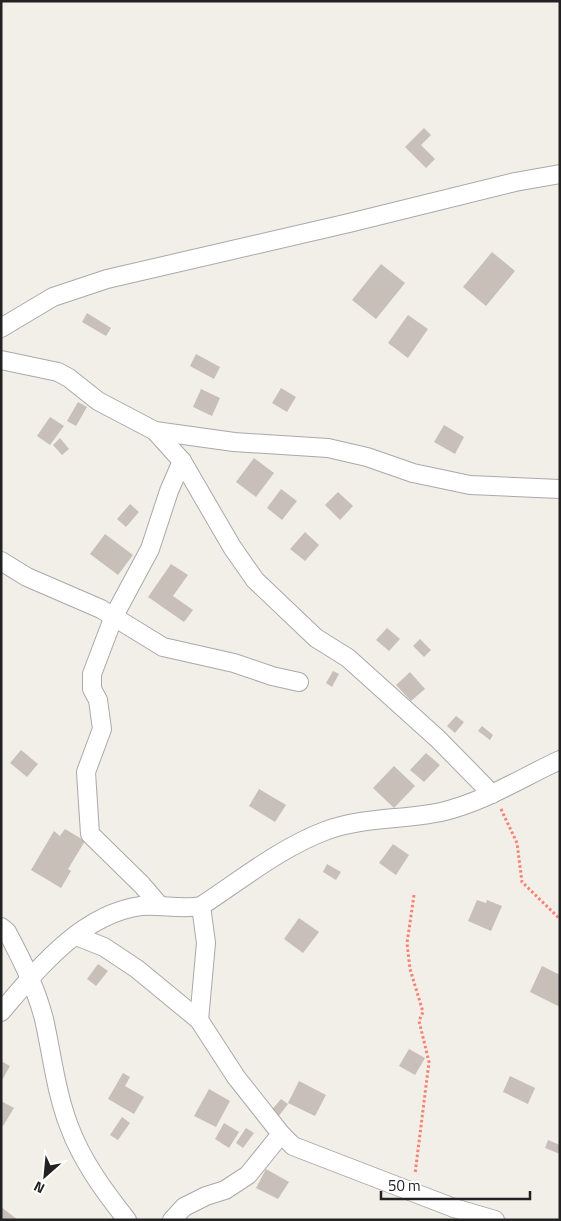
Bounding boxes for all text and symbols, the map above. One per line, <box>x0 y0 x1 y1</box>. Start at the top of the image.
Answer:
north arrow <box>20 1151 70 1201</box>
scale bar <box>381 1168 530 1200</box>
text: 50 m <box>388 1174 421 1197</box>
text: N <box>30 1176 48 1200</box>

